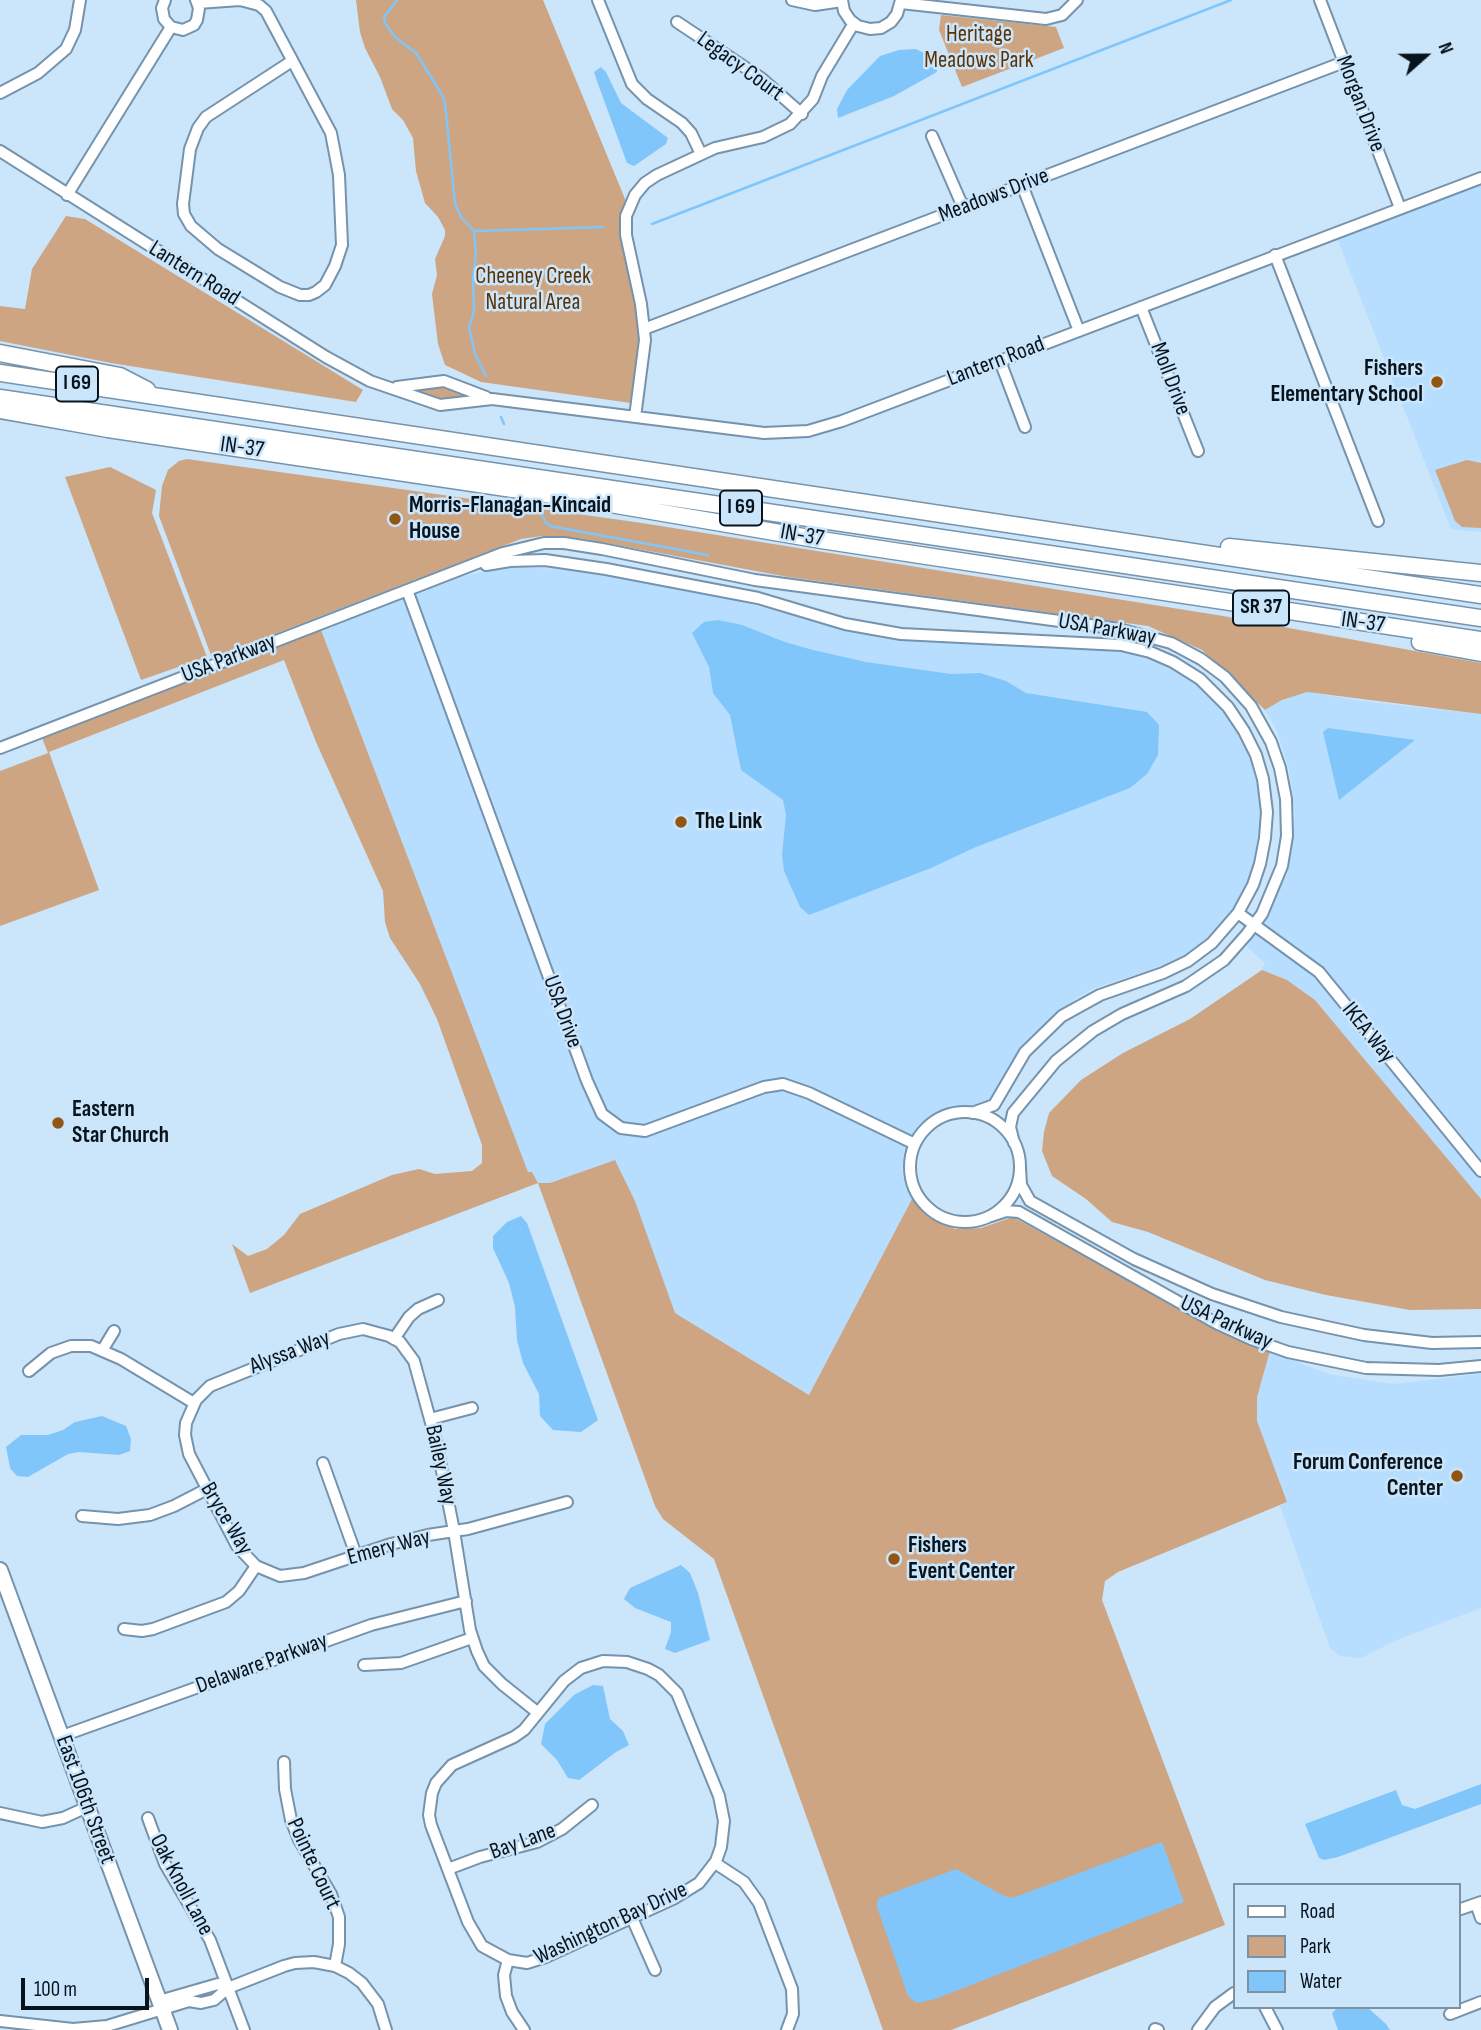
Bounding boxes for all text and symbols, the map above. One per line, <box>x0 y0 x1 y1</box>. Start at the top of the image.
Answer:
park label: Heritage Meadows Park <box>924 21 1034 75</box>
north arrow <box>1390 21 1460 91</box>
street label: Legacy Court <box>691 26 789 108</box>
text: N <box>1433 39 1458 57</box>
street label: Morgan Drive <box>1329 52 1391 156</box>
street label: Meadows Drive <box>935 162 1053 230</box>
street label: Lantern Road <box>143 235 245 313</box>
park label: Cheeney Creek Natural Area <box>475 263 591 317</box>
street label: Lantern Road <box>944 331 1048 393</box>
street label: Moll Drive <box>1144 339 1196 419</box>
place label: Fishers Elementary School <box>1271 355 1423 409</box>
road number: I 69 <box>56 366 98 402</box>
marker: Fishers Elementary School <box>1429 374 1445 390</box>
street label: IN-37 <box>218 431 266 465</box>
road number: I 69 <box>720 490 762 526</box>
place label: Morris-Flanagan-Kincaid House <box>409 492 611 546</box>
marker: Morris-Flanagan-Kincaid House <box>387 511 403 527</box>
street label: IN-37 <box>778 519 826 553</box>
road number: SR 37 <box>1233 590 1289 626</box>
street label: IN-37 <box>1339 606 1387 640</box>
street label: USA Parkway <box>1056 608 1158 652</box>
street label: USA Parkway <box>178 628 280 690</box>
place label: The Link <box>695 808 762 836</box>
marker: The Link <box>673 814 689 830</box>
street label: USA Drive <box>536 972 588 1052</box>
street label: IKEA Way <box>1335 997 1401 1069</box>
place label: Eastern Star Church <box>72 1096 169 1150</box>
marker: Eastern Star Church <box>50 1115 66 1131</box>
street label: USA Parkway <box>1175 1290 1277 1356</box>
street label: Alyssa Way <box>246 1325 334 1381</box>
street label: Bailey Way <box>418 1422 462 1508</box>
place label: Forum Conference Center <box>1293 1449 1443 1503</box>
marker: Forum Conference Center <box>1449 1468 1465 1484</box>
street label: Bryce Way <box>194 1478 258 1560</box>
street label: Emery Way <box>345 1524 433 1572</box>
place label: Fishers Event Center <box>908 1532 1015 1586</box>
marker: Fishers Event Center <box>886 1551 902 1567</box>
street label: Delaware Parkway <box>192 1627 332 1701</box>
street label: East 106th Street <box>49 1732 121 1868</box>
street label: Pointe Court <box>280 1814 346 1914</box>
street label: Bay Lane <box>486 1817 560 1867</box>
street label: Oak Knoll Lane <box>143 1830 219 1940</box>
street label: Washington Bay Drive <box>530 1876 692 1972</box>
legend <box>1232 1883 1460 2009</box>
text: Road <box>1300 1899 1335 1924</box>
text: Park <box>1300 1934 1331 1959</box>
scale bar <box>24 1964 152 2008</box>
text: Water <box>1300 1969 1342 1994</box>
text: 100 m <box>34 1977 77 2002</box>

